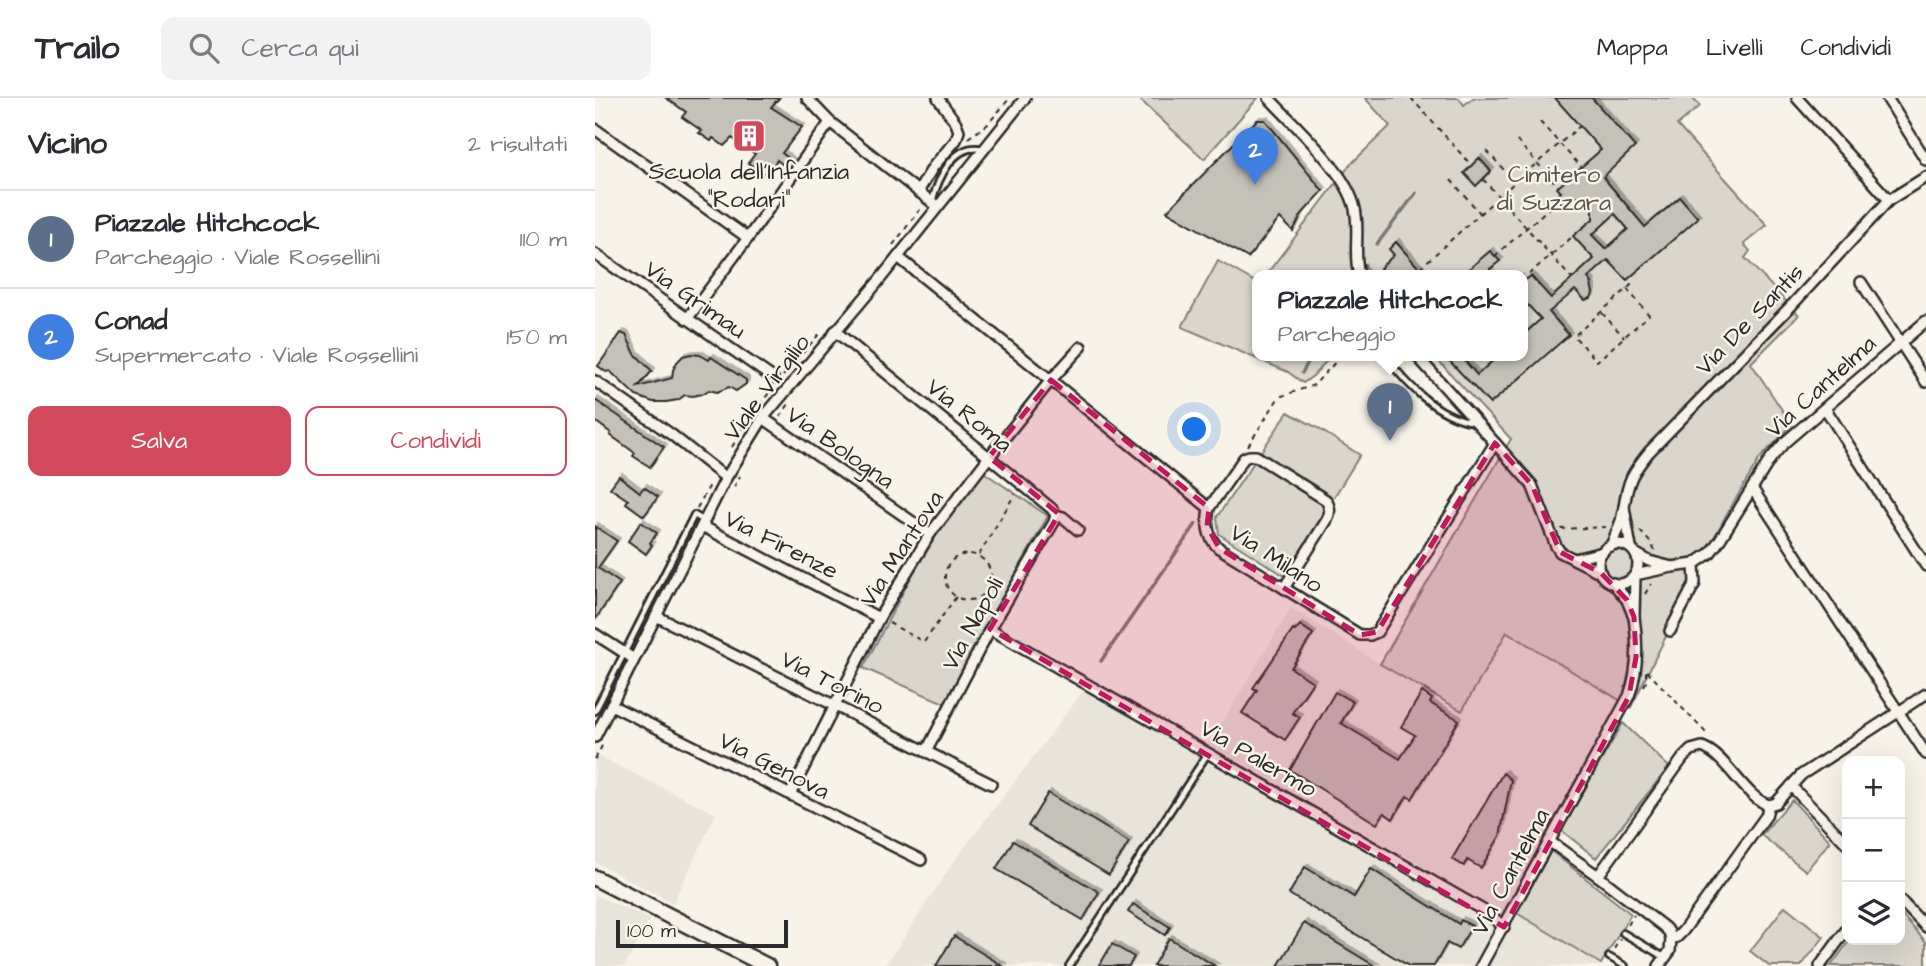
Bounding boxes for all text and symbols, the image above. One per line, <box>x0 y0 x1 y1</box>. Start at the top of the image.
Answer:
search box <box>161 17 651 80</box>
text: Trailo <box>35 25 119 71</box>
icon: search <box>185 29 223 67</box>
text: Cerca qui <box>241 30 359 66</box>
text: Mappa <box>1597 31 1668 65</box>
text: Livelli <box>1706 31 1763 65</box>
text: Condividi <box>1801 31 1891 65</box>
building icon: Scuola dell'Infanzia "Rodari" <box>730 117 768 155</box>
text: Vicino <box>28 123 107 165</box>
pin: 2 <box>1232 127 1278 185</box>
text: 2 risultati <box>468 128 567 160</box>
place label: Scuola dell'Infanzia "Rodari" <box>649 155 849 217</box>
park label: Cimitero di Suzzara <box>1497 158 1611 220</box>
text: Piazzale Hitchcock <box>95 205 319 241</box>
text: 1 <box>50 223 52 255</box>
text: 110 m <box>519 223 567 255</box>
text: Parcheggio · Viale Rossellini <box>95 241 380 273</box>
street label: Via Grimau <box>637 252 753 348</box>
street label: Via De Santis <box>1688 257 1812 383</box>
popup <box>1252 270 1528 361</box>
text: Piazzale Hitchcock <box>1278 282 1502 318</box>
text: Conad <box>95 303 168 339</box>
text: Parcheggio <box>1278 318 1395 350</box>
text: 2 <box>44 321 58 353</box>
text: 150 m <box>506 321 567 353</box>
street label: Viale Virgilio <box>715 327 820 449</box>
street label: Via Cantelma <box>1758 328 1884 446</box>
text: Supermercato · Viale Rossellini <box>95 339 418 371</box>
street label: Via Roma <box>919 371 1019 461</box>
pin: 1 <box>1367 383 1413 441</box>
street label: Via Bologna <box>779 398 901 499</box>
button: Salva <box>28 406 291 476</box>
button: Condividi <box>305 406 567 476</box>
your location <box>1177 412 1211 446</box>
street label: Via Mantova <box>852 484 952 614</box>
street label: Via Firenze <box>718 502 844 588</box>
street label: Via Milano <box>1223 516 1330 602</box>
street label: Via Napoli <box>933 571 1013 677</box>
street label: Via Torino <box>775 643 890 724</box>
street label: Via Palermo <box>1193 712 1323 807</box>
street label: Via Genova <box>713 724 835 808</box>
map controls <box>1842 756 1905 945</box>
button: + <box>1842 756 1905 819</box>
street label: Via Cantelma <box>1463 803 1559 941</box>
button: − <box>1842 819 1905 882</box>
button: layers <box>1842 882 1905 945</box>
scale bar <box>616 917 787 949</box>
text: 100 m <box>627 918 676 945</box>

